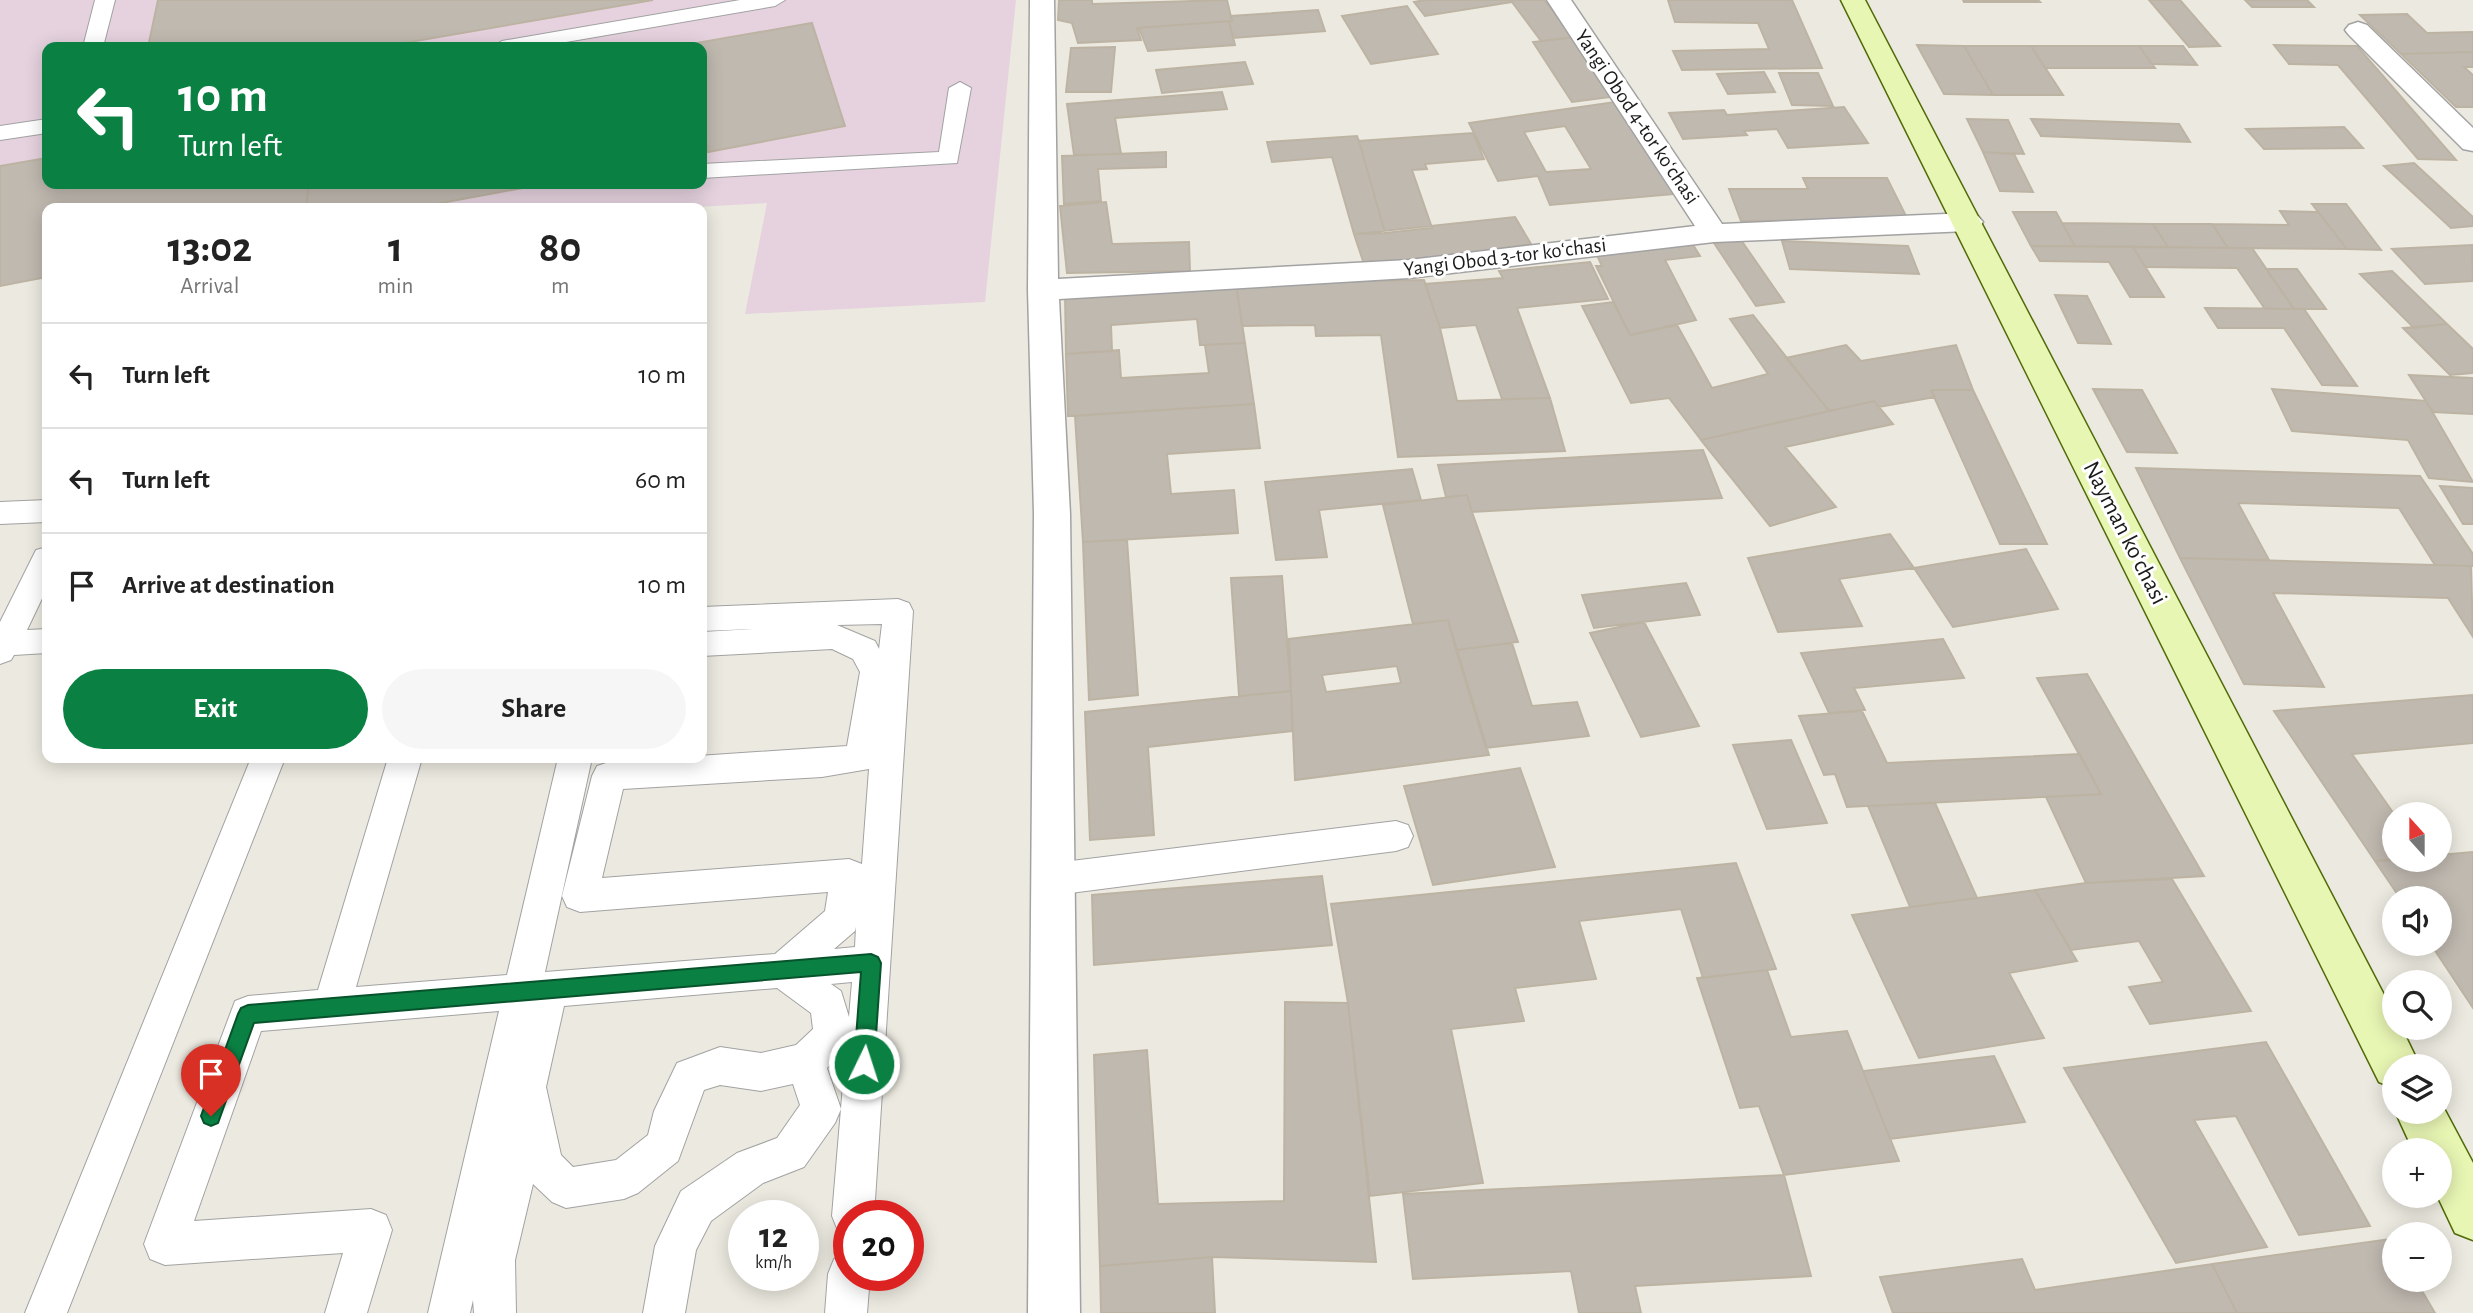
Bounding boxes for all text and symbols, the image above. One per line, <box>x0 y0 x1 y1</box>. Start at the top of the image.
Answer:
street label: Yangi Obod 4-tor koʻchasi <box>1571 26 1703 208</box>
icon: left <box>63 70 154 161</box>
text: 10 m <box>178 72 268 121</box>
text: Turn left <box>178 130 282 162</box>
text: 13:02 <box>168 227 252 269</box>
text: 1 <box>388 227 403 269</box>
text: 80 <box>539 227 581 269</box>
street label: Yangi Obod 3-tor koʻchasi <box>1402 234 1608 280</box>
text: Arrival <box>180 275 239 298</box>
text: min <box>378 275 413 298</box>
text: m <box>551 275 569 298</box>
icon: left <box>63 357 101 395</box>
text: Turn left <box>122 362 210 388</box>
text: 10 m <box>638 362 686 388</box>
street label: Nayman koʻchasi <box>2079 458 2171 608</box>
icon: left <box>63 462 101 500</box>
text: Turn left <box>122 467 210 493</box>
text: 60 m <box>635 467 686 493</box>
icon: arrive <box>63 567 101 605</box>
text: Arrive at destination <box>122 572 335 598</box>
text: 10 m <box>638 572 686 598</box>
button: Exit <box>63 669 368 749</box>
button: Share <box>382 669 686 749</box>
north arrow <box>2382 802 2452 872</box>
map controls <box>2382 802 2452 1292</box>
button: sound <box>2382 886 2452 956</box>
button: search <box>2382 970 2452 1040</box>
position arrow <box>827 1027 901 1101</box>
pin <box>181 1044 241 1116</box>
button: layers <box>2382 1054 2452 1124</box>
icon: arrive <box>192 1055 230 1093</box>
button: + <box>2382 1138 2452 1208</box>
speed limit sign: 20 <box>833 1200 924 1291</box>
text: 12 <box>759 1219 788 1254</box>
button: − <box>2382 1222 2452 1292</box>
text: km/h <box>755 1254 792 1272</box>

